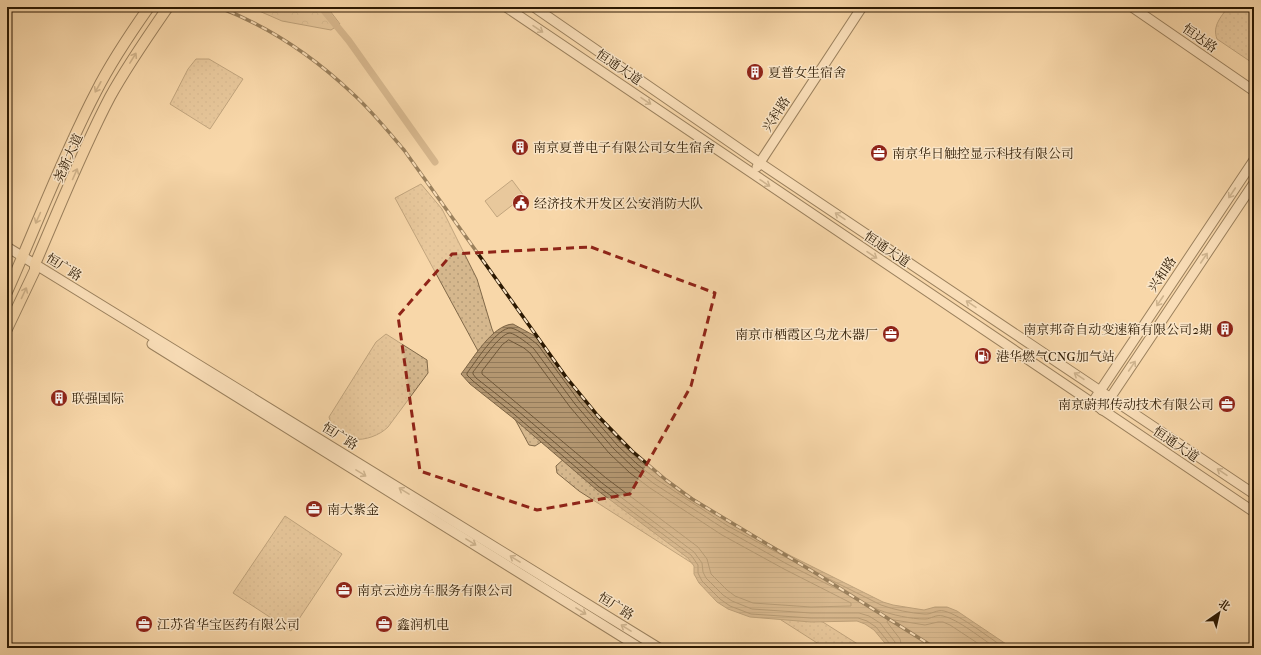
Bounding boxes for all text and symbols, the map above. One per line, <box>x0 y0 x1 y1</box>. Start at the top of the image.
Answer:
street label: 恒达路 <box>1180 21 1220 55</box>
one-way arrow <box>532 25 543 33</box>
street label: 恒通大道 <box>593 46 645 88</box>
one-way arrow <box>130 52 138 64</box>
building icon: 夏普女生宿舍 <box>745 62 765 82</box>
place label: 夏普女生宿舍 <box>768 65 846 80</box>
one-way arrow <box>94 81 102 93</box>
street label: 兴科路 <box>759 94 793 134</box>
one-way arrow <box>640 97 651 105</box>
street label: 尧新大道 <box>51 131 85 185</box>
building icon: 南京夏普电子有限公司女生宿舍 <box>510 137 530 157</box>
place label: 南京夏普电子有限公司女生宿舍 <box>533 140 715 155</box>
office icon: 南京华日触控显示科技有限公司 <box>869 143 889 163</box>
place label: 南京华日触控显示科技有限公司 <box>892 146 1074 161</box>
one-way arrow <box>71 169 79 181</box>
one-way arrow <box>759 179 770 187</box>
one-way arrow <box>1228 187 1236 198</box>
public building icon: 经济技术开发区公安消防大队 <box>511 193 531 213</box>
place label: 经济技术开发区公安消防大队 <box>534 196 703 211</box>
one-way arrow <box>34 212 41 224</box>
one-way arrow <box>835 212 846 220</box>
street label: 恒通大道 <box>861 228 913 270</box>
street label: 恒广路 <box>43 250 85 284</box>
one-way arrow <box>867 251 878 259</box>
one-way arrow <box>1200 253 1208 264</box>
street label: 兴和路 <box>1145 254 1179 294</box>
one-way arrow <box>21 288 28 300</box>
one-way arrow <box>1156 295 1164 306</box>
one-way arrow <box>966 300 977 308</box>
building icon: 南京邦奇自动变速箱有限公司2期 <box>1215 319 1235 339</box>
place label: 南京邦奇自动变速箱有限公司2期 <box>1023 322 1212 337</box>
office icon: 南京市栖霞区乌龙木器厂 <box>881 324 901 344</box>
place label: 南京市栖霞区乌龙木器厂 <box>735 327 878 342</box>
fuel station icon: 港华燃气CNG加气站 <box>973 346 993 366</box>
place label: 港华燃气CNG加气站 <box>996 349 1115 364</box>
one-way arrow <box>1128 360 1136 371</box>
one-way arrow <box>1074 372 1085 380</box>
building icon: 联强国际 <box>49 388 69 408</box>
place label: 联强国际 <box>72 391 124 406</box>
office icon: 南京蔚邦传动技术有限公司 <box>1217 394 1237 414</box>
place label: 南京蔚邦传动技术有限公司 <box>1058 397 1214 412</box>
street label: 恒广路 <box>319 419 361 453</box>
street label: 恒通大道 <box>1150 423 1202 465</box>
one-way arrow <box>1216 468 1227 477</box>
one-way arrow <box>355 470 367 478</box>
one-way arrow <box>398 487 410 495</box>
office icon: 南大紫金 <box>304 499 324 519</box>
place label: 南大紫金 <box>327 502 379 517</box>
one-way arrow <box>465 539 477 547</box>
one-way arrow <box>509 555 521 563</box>
office icon: 南京云迹房车服务有限公司 <box>334 580 354 600</box>
place label: 南京云迹房车服务有限公司 <box>357 583 513 598</box>
street label: 恒广路 <box>595 589 637 623</box>
north arrow <box>1199 593 1239 633</box>
text: 北 <box>1216 597 1233 614</box>
one-way arrow <box>575 608 587 616</box>
office icon: 江苏省华宝医药有限公司 <box>134 614 154 634</box>
office icon: 鑫润机电 <box>374 614 394 634</box>
place label: 江苏省华宝医药有限公司 <box>157 617 300 632</box>
place label: 鑫润机电 <box>397 617 449 632</box>
one-way arrow <box>620 623 632 631</box>

